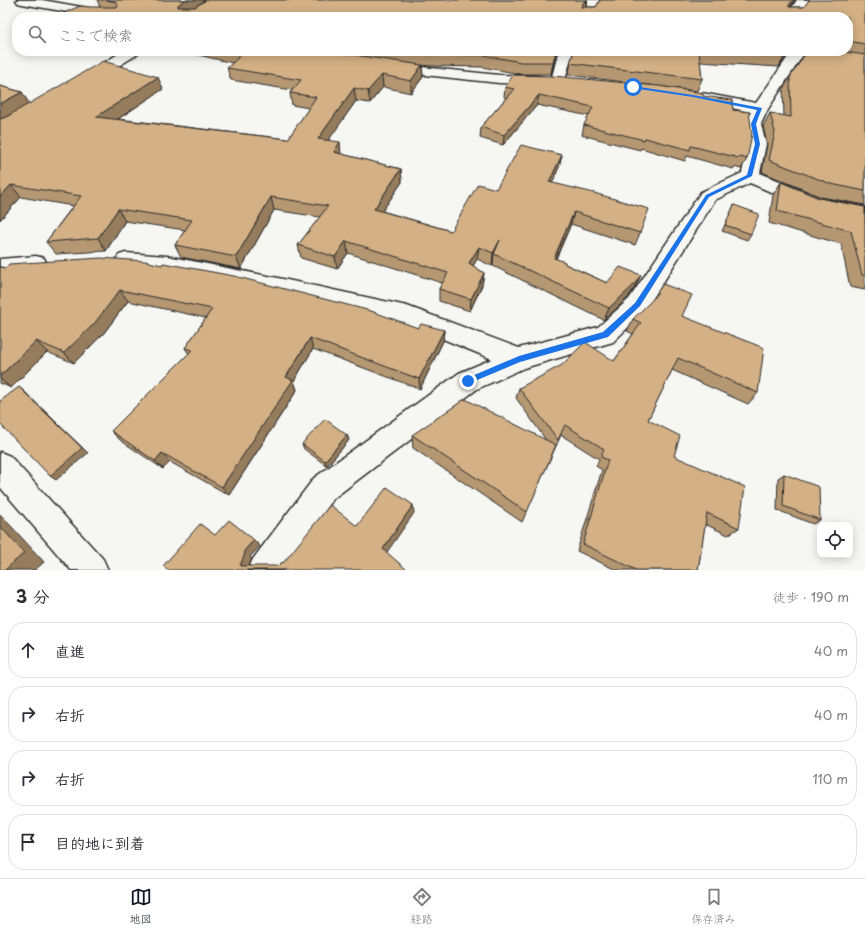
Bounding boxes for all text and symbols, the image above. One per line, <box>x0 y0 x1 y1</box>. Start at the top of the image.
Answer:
search box <box>12 12 853 56</box>
icon: search <box>26 23 48 45</box>
text: ここで検索 <box>58 23 133 46</box>
route start <box>624 78 642 96</box>
route end <box>459 372 477 390</box>
map controls <box>817 522 853 558</box>
button: locate <box>817 522 853 558</box>
text: 3 分 <box>16 583 50 609</box>
text: 徒歩 · 190 m <box>773 587 849 606</box>
icon: ahead <box>17 639 39 661</box>
text: 直進 <box>55 639 85 662</box>
text: 40 m <box>814 641 848 660</box>
icon: right <box>17 703 39 725</box>
text: 右折 <box>55 703 85 726</box>
text: 40 m <box>814 705 848 724</box>
icon: right <box>17 767 39 789</box>
text: 右折 <box>55 767 85 790</box>
text: 110 m <box>813 769 848 788</box>
icon: arrive <box>17 831 39 853</box>
text: 目的地に到着 <box>55 831 145 854</box>
tab: 地図 <box>130 886 152 927</box>
tab: 経路 <box>411 886 433 927</box>
tab: 保存済み <box>692 886 736 927</box>

